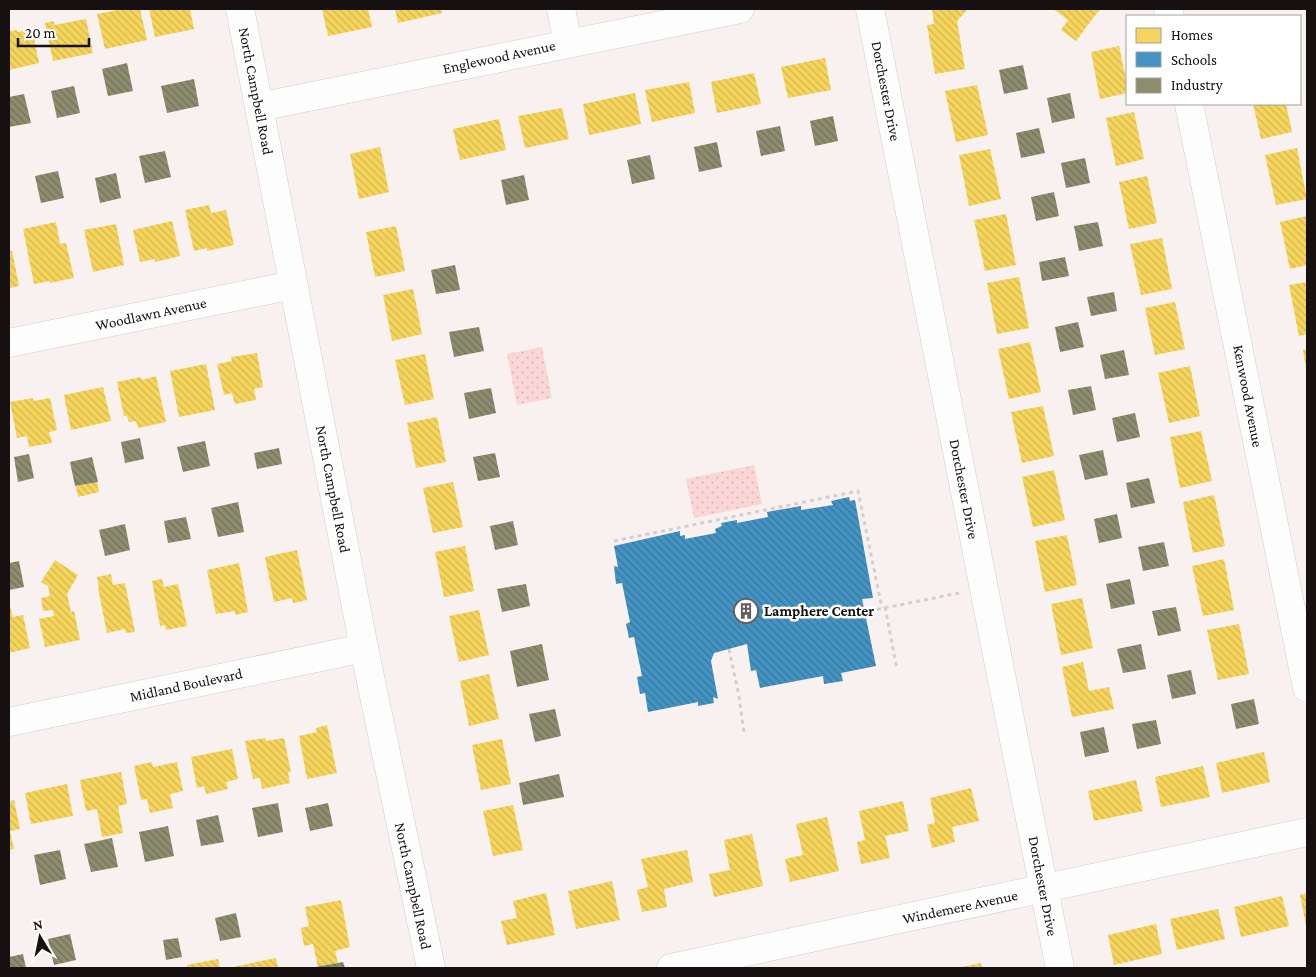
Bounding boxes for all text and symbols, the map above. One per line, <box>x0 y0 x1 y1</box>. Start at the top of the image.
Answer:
scale bar <box>18 15 89 47</box>
legend <box>1126 15 1301 105</box>
text: 20 m <box>25 25 56 41</box>
street label: North Campbell Road <box>235 26 276 156</box>
text: Homes <box>1171 27 1213 43</box>
street label: Englewood Avenue <box>441 37 557 78</box>
street label: Dorchester Drive <box>868 40 904 143</box>
text: Schools <box>1171 52 1217 68</box>
text: Industry <box>1171 77 1223 94</box>
street label: Woodlawn Avenue <box>94 294 208 334</box>
street label: Kenwood Avenue <box>1230 344 1266 449</box>
street label: North Campbell Road <box>312 424 353 554</box>
street label: Dorchester Drive <box>946 438 982 541</box>
building icon: Lamphere Center <box>733 598 759 624</box>
place label: Lamphere Center <box>764 603 874 619</box>
street label: Midland Boulevard <box>128 665 244 705</box>
street label: North Campbell Road <box>391 821 434 951</box>
street label: Dorchester Drive <box>1025 835 1061 938</box>
street label: Windemere Avenue <box>901 887 1019 927</box>
north arrow <box>15 912 65 962</box>
text: N <box>32 915 44 933</box>

